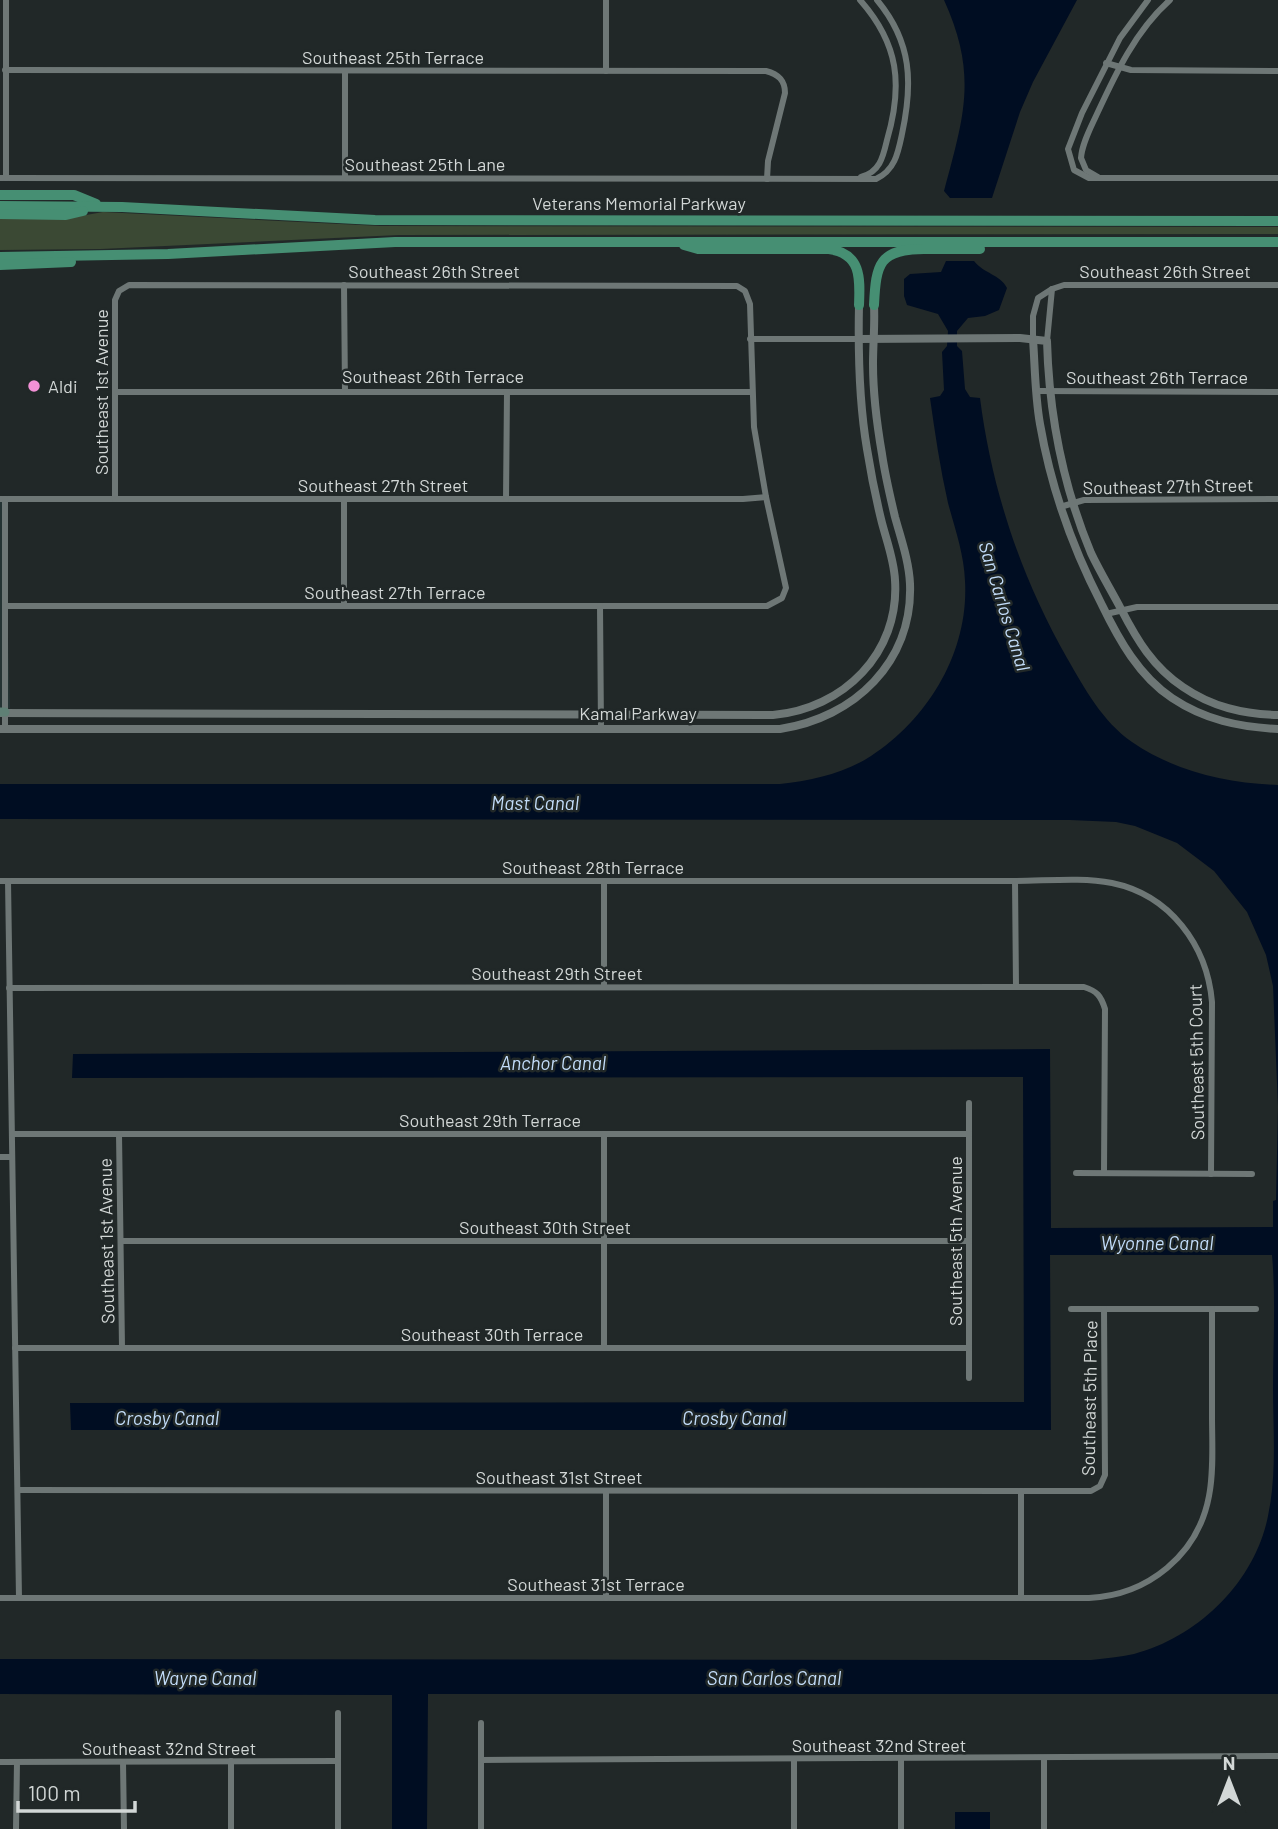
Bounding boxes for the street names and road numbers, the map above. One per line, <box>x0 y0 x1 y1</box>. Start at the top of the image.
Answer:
street label: Southeast 25th Terrace <box>302 46 484 68</box>
street label: Southeast 25th Lane <box>345 153 505 175</box>
street label: Veterans Memorial Parkway <box>532 192 746 214</box>
street label: Southeast 26th Street <box>348 260 520 282</box>
street label: Southeast 26th Street <box>1079 260 1251 282</box>
street label: Southeast 1st Avenue <box>90 309 112 475</box>
street label: Southeast 26th Terrace <box>342 365 524 387</box>
street label: Southeast 26th Terrace <box>1066 366 1248 388</box>
street label: Southeast 27th Street <box>298 474 468 496</box>
street label: Southeast 27th Street <box>1082 474 1254 498</box>
street label: Southeast 27th Terrace <box>304 581 486 603</box>
street label: Kamal Parkway <box>579 702 697 724</box>
street label: Southeast 28th Terrace <box>502 856 684 878</box>
street label: Southeast 29th Street <box>471 962 643 984</box>
street label: Southeast 5th Court <box>1184 984 1208 1140</box>
street label: Southeast 29th Terrace <box>399 1109 581 1131</box>
street label: Southeast 5th Avenue <box>944 1156 966 1326</box>
street label: Southeast 1st Avenue <box>94 1158 118 1324</box>
street label: Southeast 30th Street <box>459 1216 631 1238</box>
street label: Southeast 5th Place <box>1077 1320 1101 1476</box>
street label: Southeast 30th Terrace <box>401 1323 583 1345</box>
street label: Southeast 31st Street <box>476 1466 642 1488</box>
street label: Southeast 31st Terrace <box>507 1573 685 1595</box>
street label: Southeast 32nd Street <box>792 1734 966 1756</box>
street label: Southeast 32nd Street <box>82 1737 256 1759</box>

